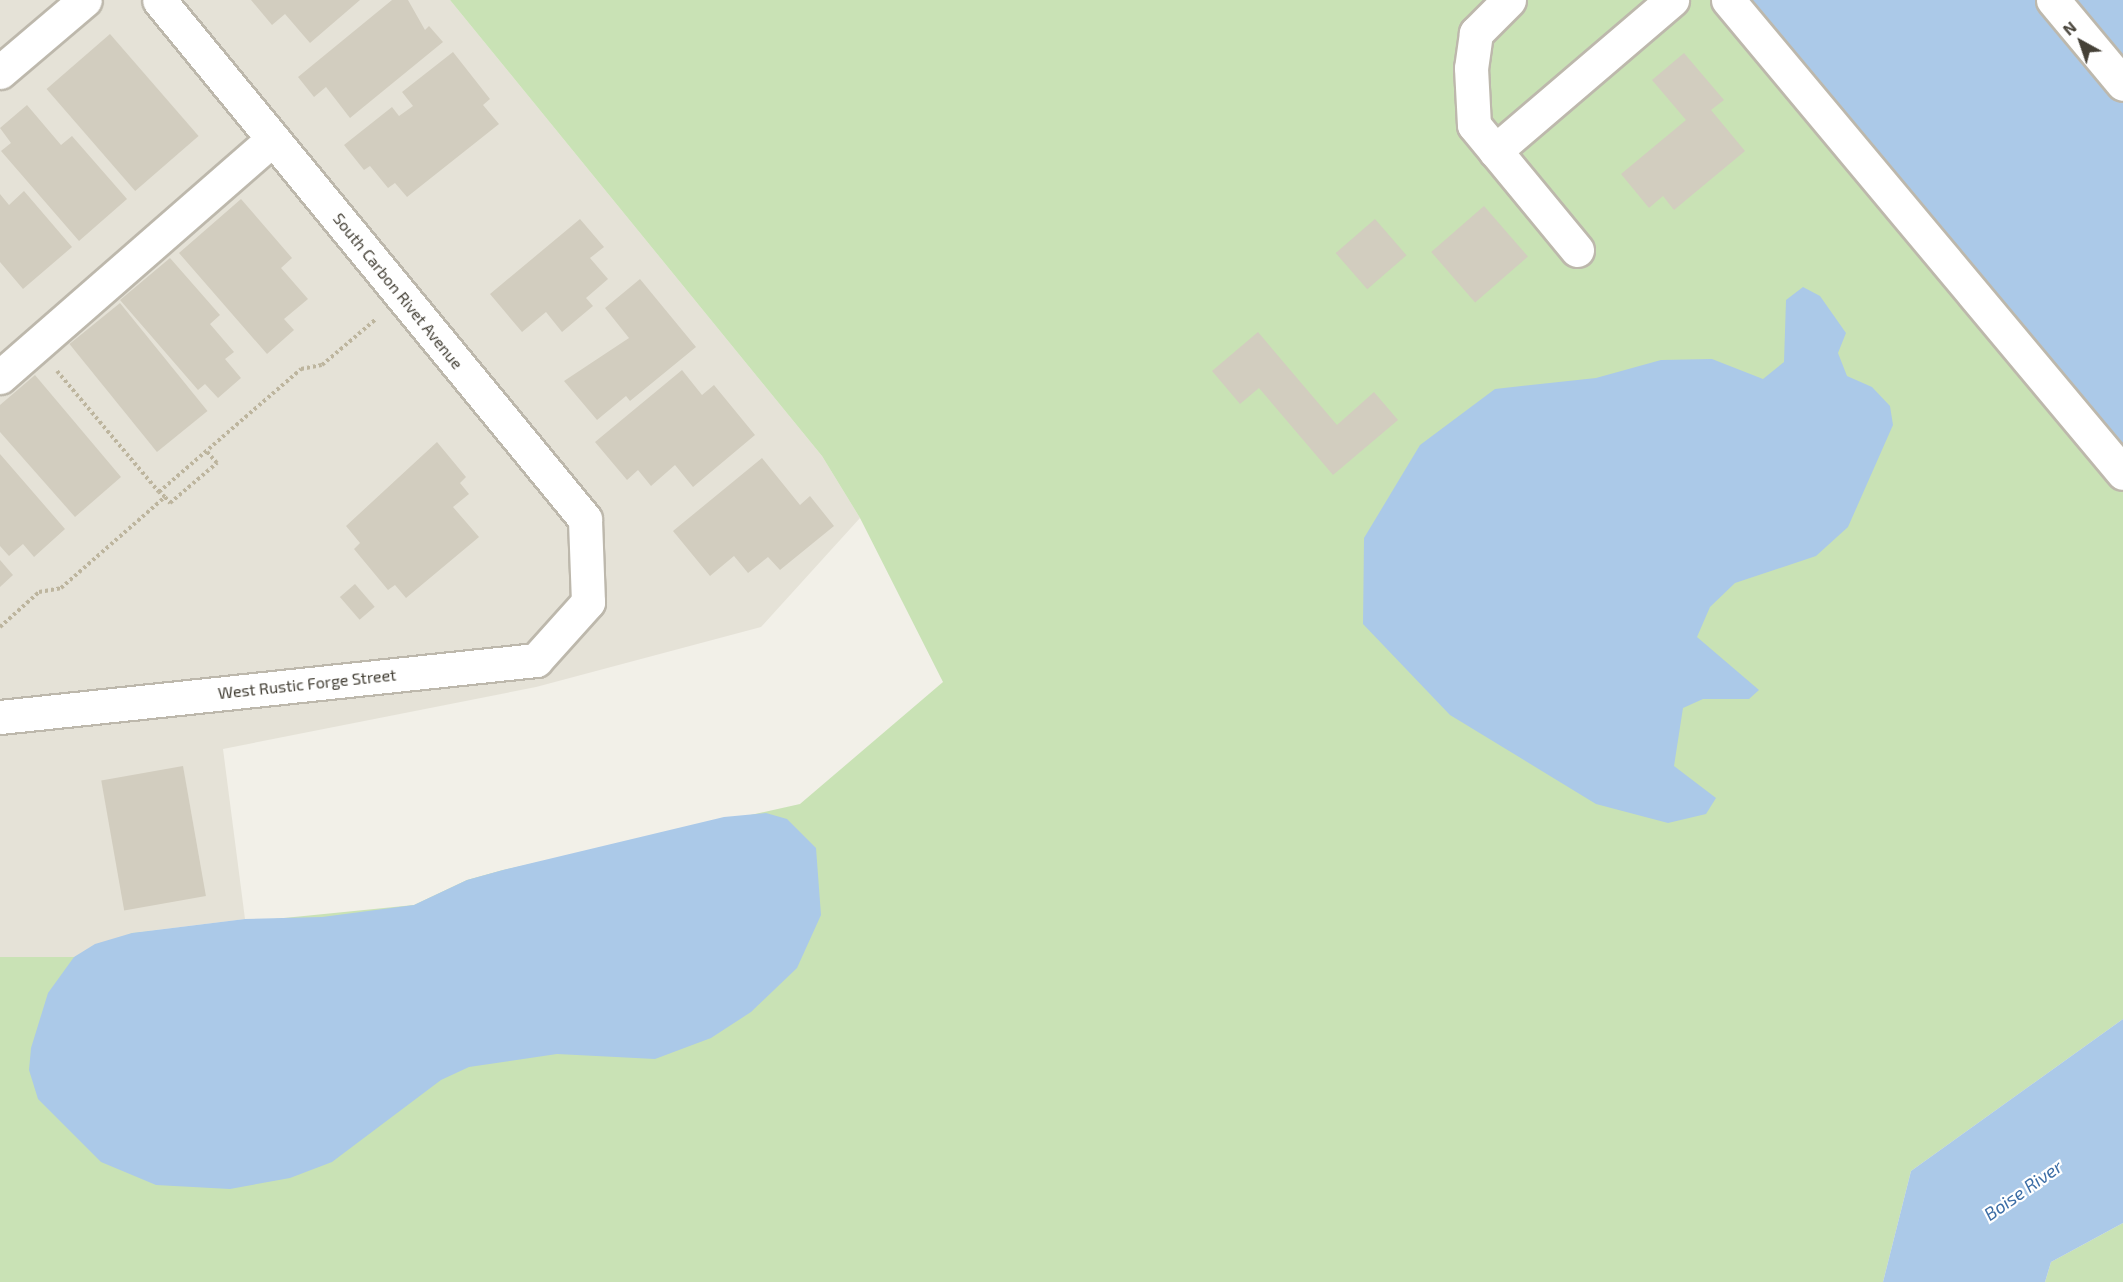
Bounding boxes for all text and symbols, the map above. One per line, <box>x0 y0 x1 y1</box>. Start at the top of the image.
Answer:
north arrow <box>2051 12 2111 72</box>
text: N <box>2059 17 2080 39</box>
street label: South Carbon Rivet Avenue <box>329 209 467 373</box>
street label: West Rustic Forge Street <box>217 665 397 703</box>
water label: Boise River <box>1980 1155 2066 1225</box>

